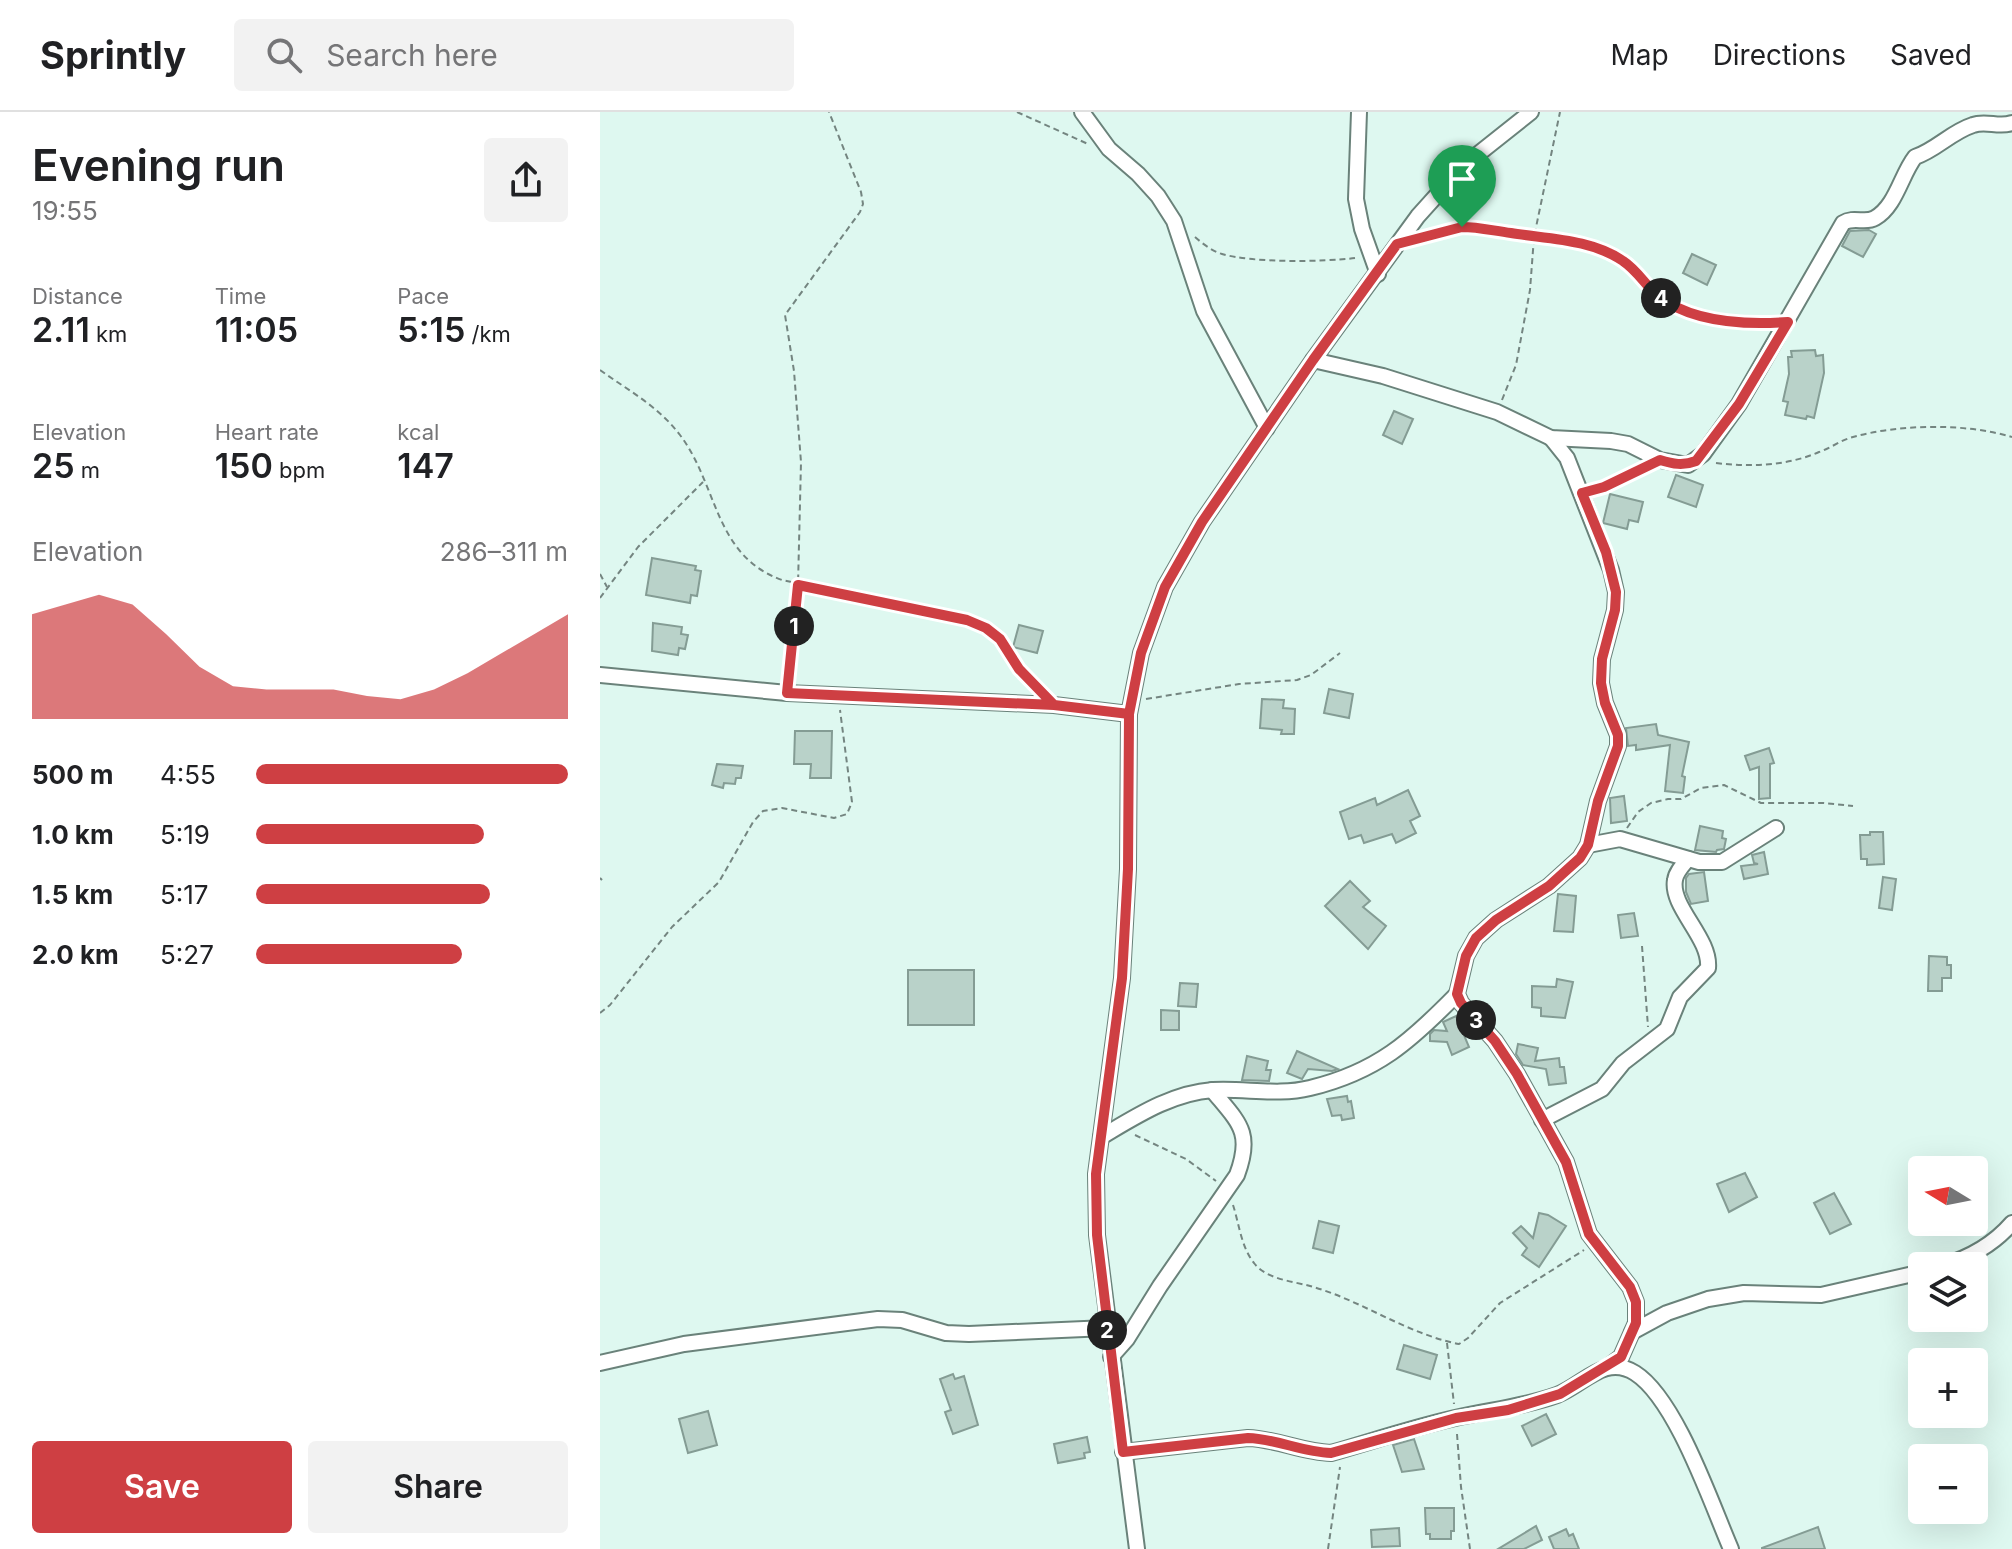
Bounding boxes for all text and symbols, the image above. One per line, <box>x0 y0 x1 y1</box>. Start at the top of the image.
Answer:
search box <box>234 19 794 91</box>
text: Sprintly <box>40 32 186 78</box>
icon: search <box>262 33 306 77</box>
text: Search here <box>326 37 498 73</box>
text: Map <box>1610 38 1669 72</box>
text: Directions <box>1713 38 1846 72</box>
text: Saved <box>1890 38 1972 72</box>
text: Evening run <box>32 138 285 192</box>
button: share <box>484 138 568 222</box>
pin <box>1428 145 1496 227</box>
icon: arrive <box>1440 157 1484 201</box>
text: 19:55 <box>32 195 98 226</box>
pin: 4 <box>1641 278 1681 318</box>
text: Distance <box>32 283 123 309</box>
text: Time <box>215 283 266 309</box>
text: Pace <box>397 283 449 309</box>
text: 4 <box>1654 285 1668 311</box>
text: 2.11 <box>32 309 90 350</box>
text: 11:05 <box>215 309 298 350</box>
text: 5:15 <box>397 309 465 350</box>
text: km <box>90 321 127 347</box>
text: /km <box>465 321 511 347</box>
text: Elevation <box>32 419 126 445</box>
text: Heart rate <box>215 419 319 445</box>
text: kcal <box>397 419 439 445</box>
text: 25 <box>32 445 75 486</box>
text: 150 <box>215 445 273 486</box>
text: 147 <box>397 445 454 486</box>
text: m <box>75 457 100 483</box>
text: bpm <box>273 457 325 483</box>
text: Elevation <box>32 536 143 567</box>
text: 286–311 m <box>440 536 568 567</box>
pin: 1 <box>774 606 814 646</box>
text: 1 <box>789 613 799 639</box>
text: 500 m <box>32 759 114 790</box>
text: 4:55 <box>160 759 216 790</box>
text: 1.0 km <box>32 819 114 850</box>
text: 5:19 <box>160 819 210 850</box>
text: 1.5 km <box>32 879 113 910</box>
text: 5:17 <box>160 879 209 910</box>
text: 2.0 km <box>32 939 119 970</box>
text: 5:27 <box>160 939 214 970</box>
pin: 3 <box>1456 1000 1496 1040</box>
text: 3 <box>1469 1007 1483 1033</box>
north arrow <box>1908 1156 1988 1236</box>
map controls <box>1908 1156 1988 1524</box>
button: layers <box>1908 1252 1988 1332</box>
pin: 2 <box>1087 1310 1127 1350</box>
text: 2 <box>1100 1317 1114 1343</box>
button: + <box>1908 1348 1988 1428</box>
button: Save <box>32 1441 292 1533</box>
button: Share <box>308 1441 568 1533</box>
button: − <box>1908 1444 1988 1524</box>

